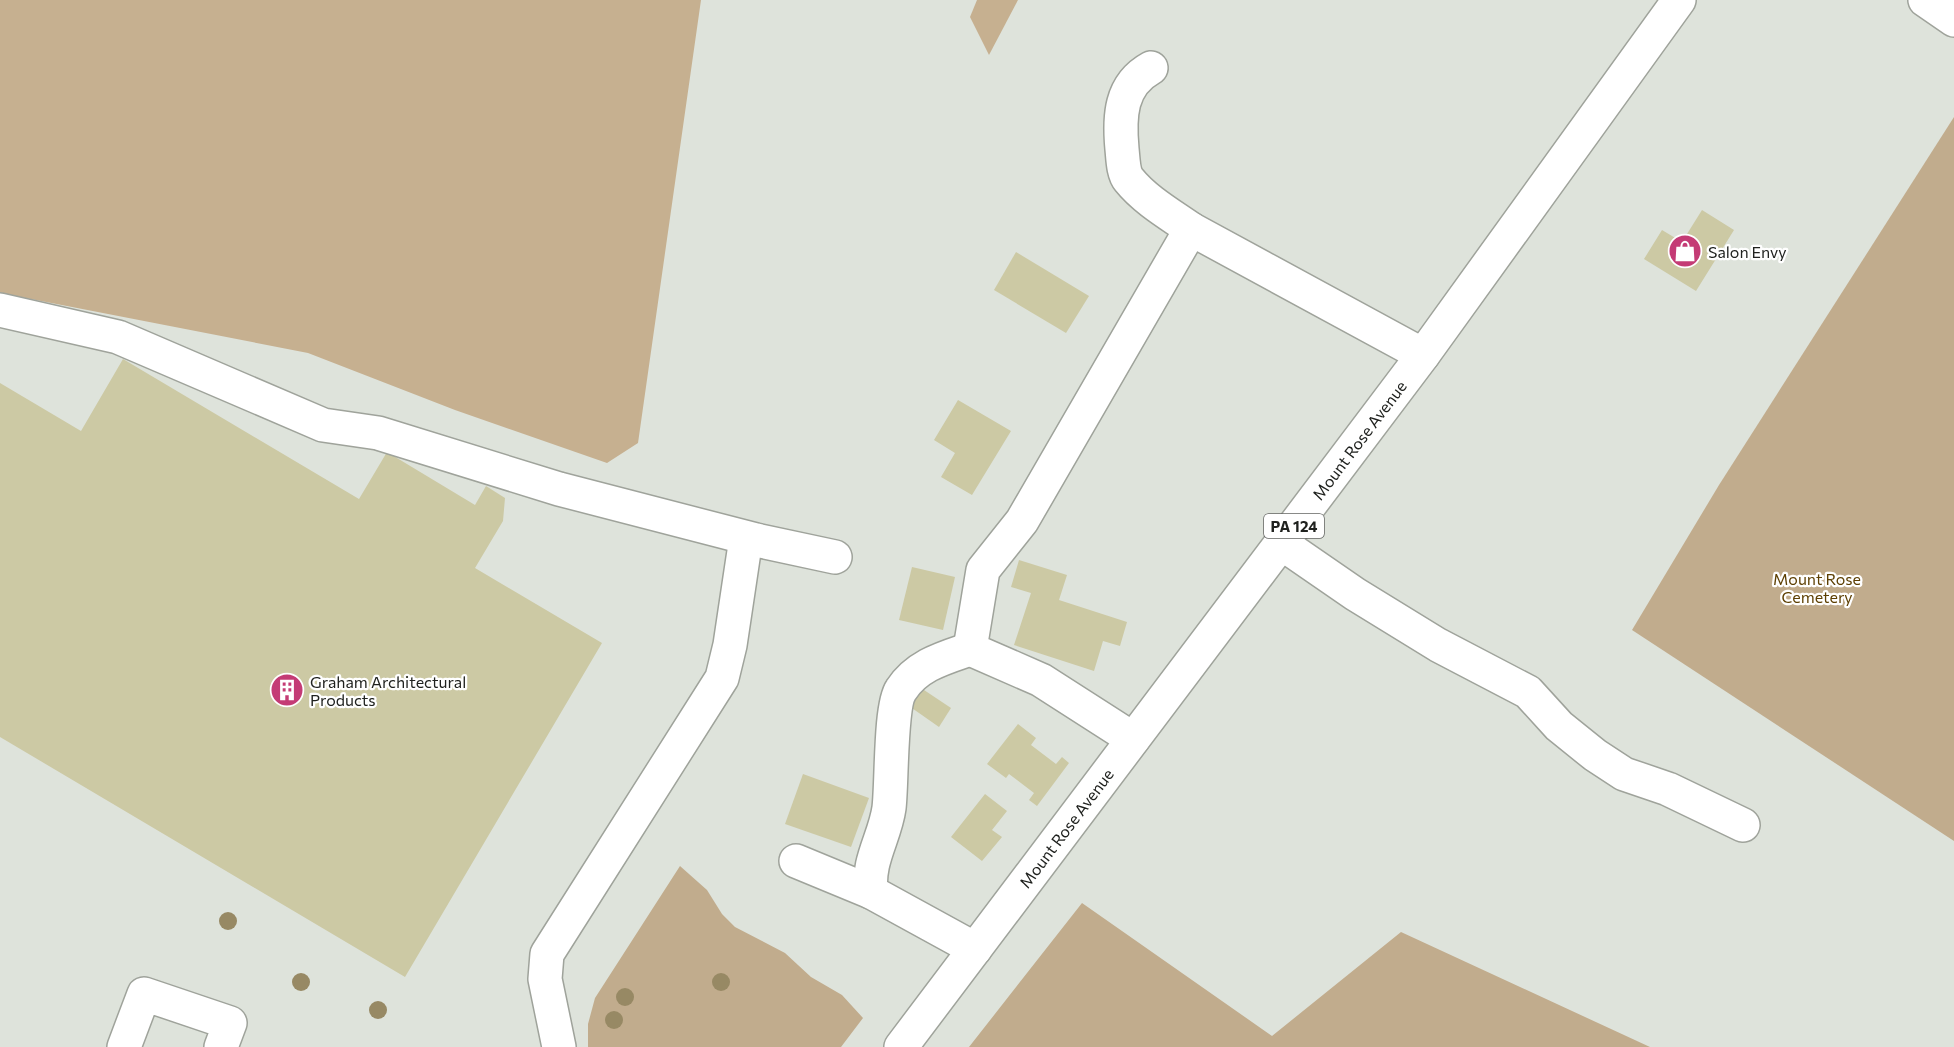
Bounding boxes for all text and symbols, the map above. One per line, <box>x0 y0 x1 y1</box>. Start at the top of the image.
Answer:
shop icon: Salon Envy <box>1667 233 1703 269</box>
place label: Salon Envy <box>1708 242 1787 261</box>
street label: Mount Rose Avenue <box>1308 377 1410 503</box>
road number: PA 124 <box>1264 514 1324 538</box>
park label: Mount Rose Cemetery <box>1773 569 1861 606</box>
building icon: Graham Architectural Products <box>269 672 305 708</box>
place label: Graham Architectural Products <box>310 672 466 709</box>
street label: Mount Rose Avenue <box>1015 765 1117 891</box>

